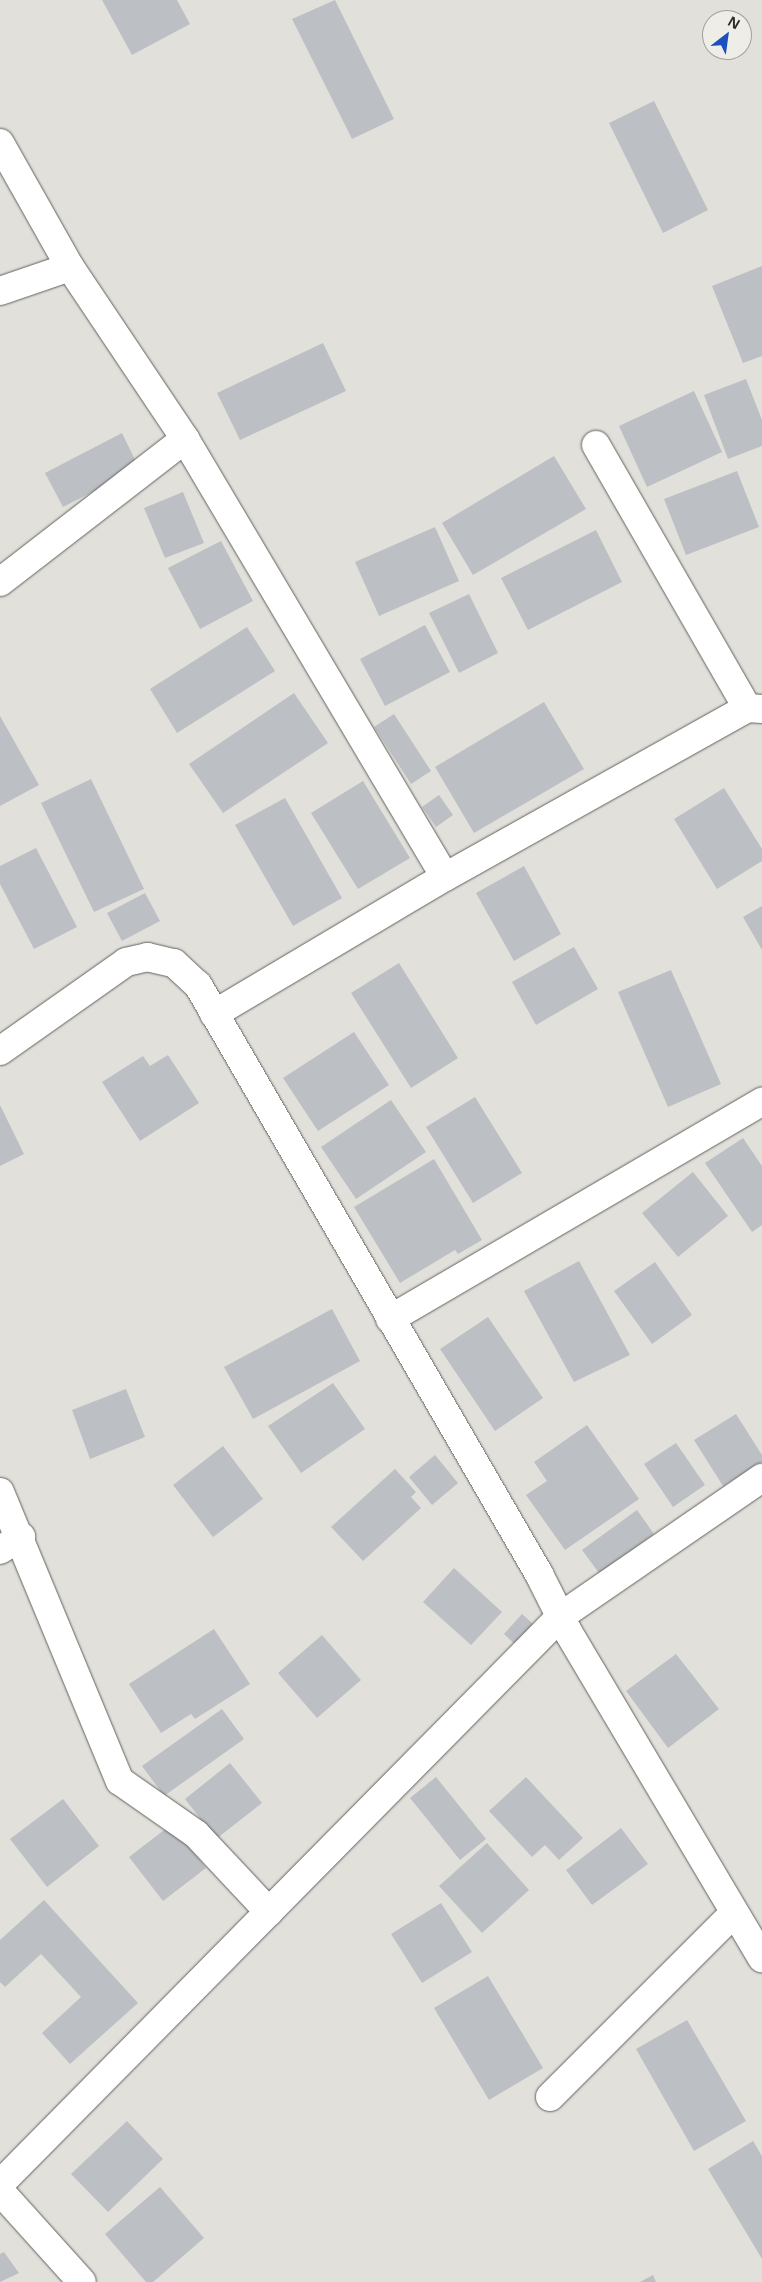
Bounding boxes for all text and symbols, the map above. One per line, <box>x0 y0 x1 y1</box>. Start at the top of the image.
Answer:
north arrow <box>702 10 752 60</box>
text: N <box>725 11 744 34</box>

